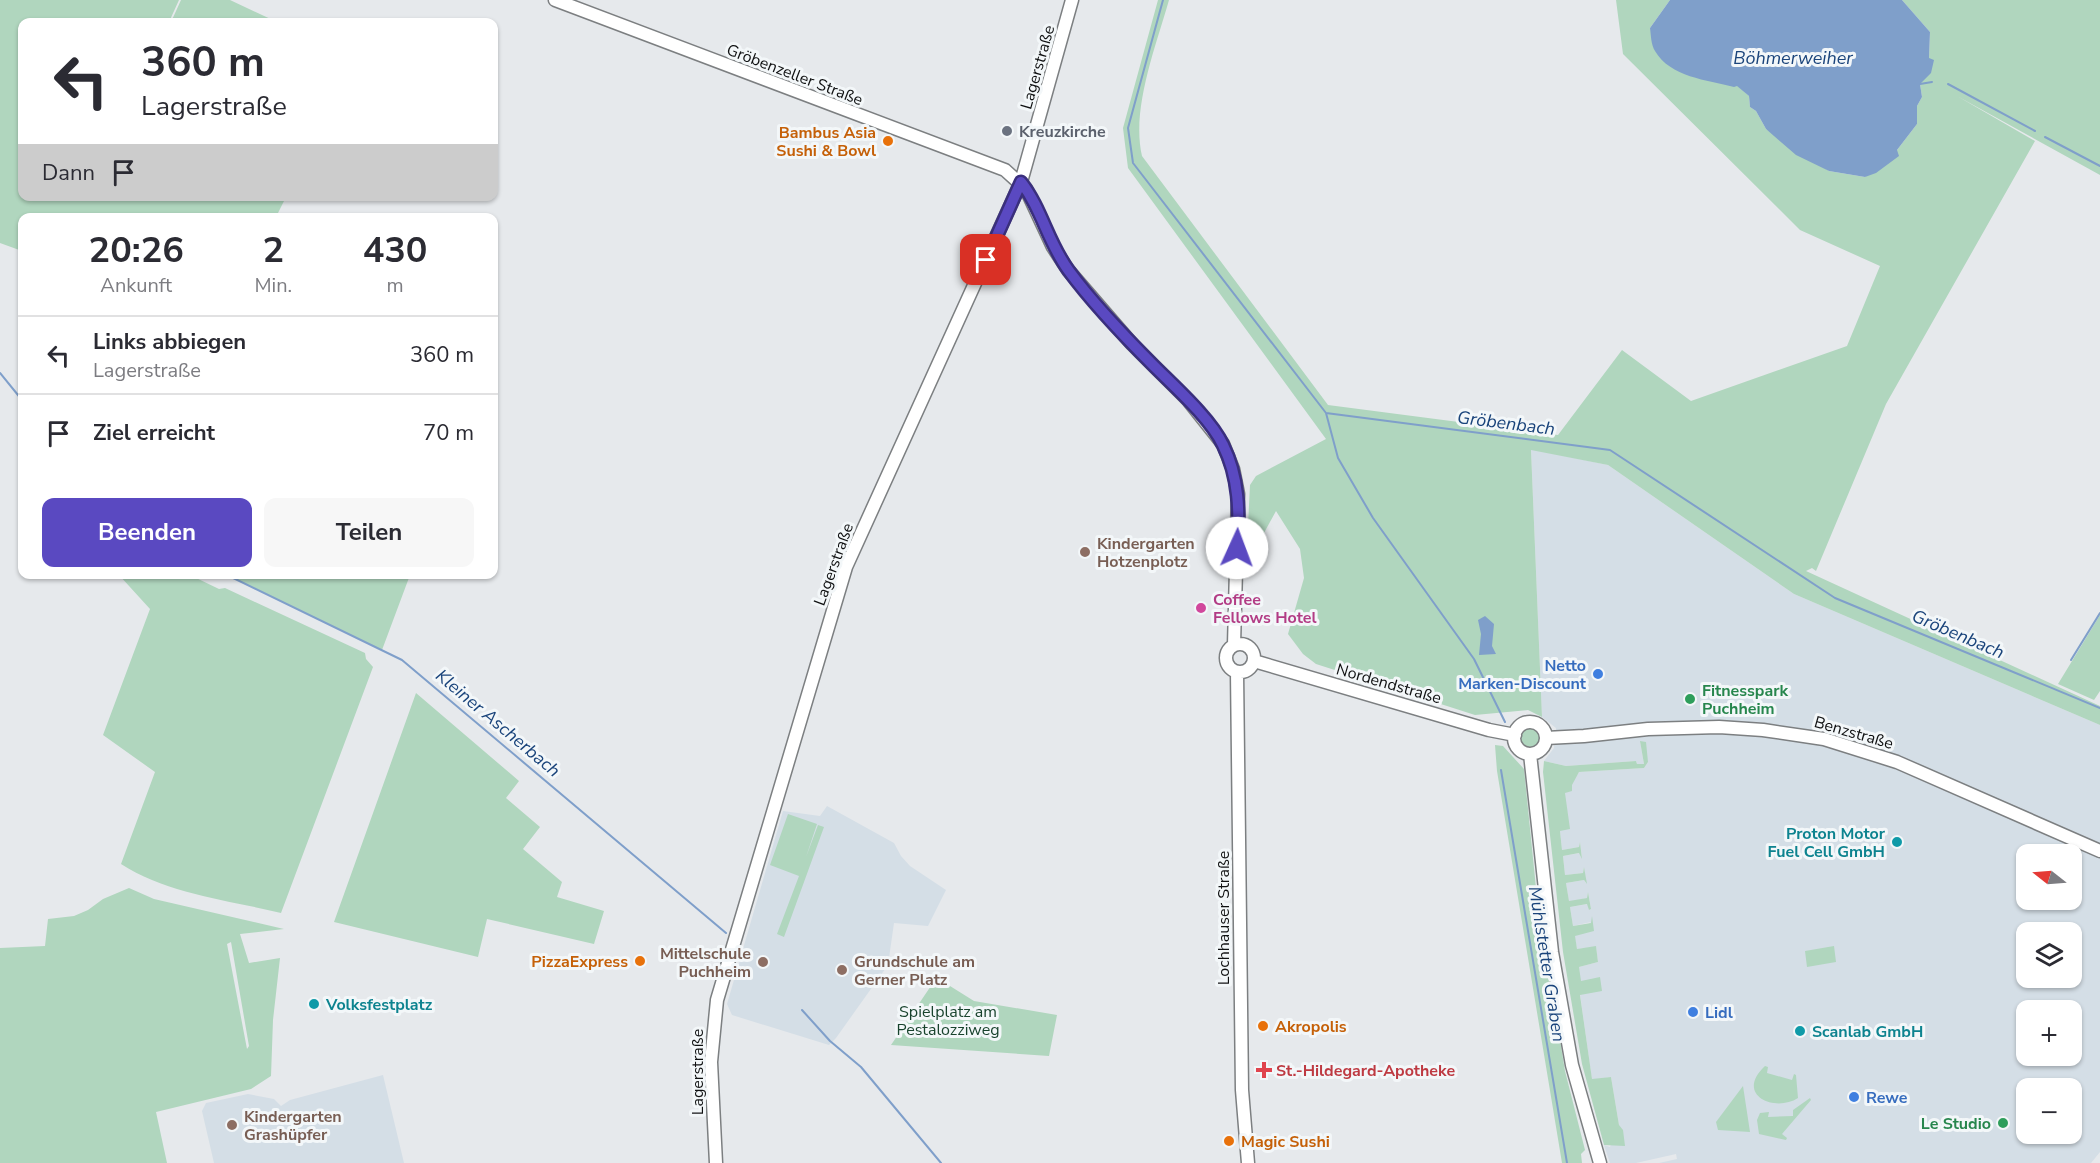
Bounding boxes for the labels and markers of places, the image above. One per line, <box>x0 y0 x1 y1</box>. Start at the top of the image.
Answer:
place label: Kreuzkirche <box>1019 121 1106 143</box>
place label: Bambus Asia Sushi & Bowl <box>776 122 876 162</box>
marker: Kreuzkirche <box>1000 124 1014 138</box>
marker: Bambus Asia Sushi & Bowl <box>881 134 895 148</box>
pin <box>960 234 1011 285</box>
place label: Kindergarten Hotzenplotz <box>1097 533 1195 573</box>
marker: Kindergarten Hotzenplotz <box>1078 545 1092 559</box>
place label: Coffee Fellows Hotel <box>1213 589 1317 629</box>
marker: Coffee Fellows Hotel <box>1194 601 1208 615</box>
place label: Netto Marken-Discount <box>1458 655 1587 695</box>
marker: Netto Marken-Discount <box>1591 667 1605 681</box>
place label: Fitnesspark Puchheim <box>1702 680 1788 720</box>
marker: Fitnesspark Puchheim <box>1683 692 1697 706</box>
place label: Proton Motor Fuel Cell GmbH <box>1768 823 1886 863</box>
marker: Proton Motor Fuel Cell GmbH <box>1890 835 1904 849</box>
place label: Mittelschule Puchheim <box>660 943 751 983</box>
place label: PizzaExpress <box>531 951 628 973</box>
place label: Grundschule am Gerner Platz <box>854 951 975 991</box>
marker: PizzaExpress <box>633 954 647 968</box>
marker: Mittelschule Puchheim <box>756 955 770 969</box>
marker: Grundschule am Gerner Platz <box>835 963 849 977</box>
place label: Volksfestplatz <box>325 994 433 1016</box>
marker: Volksfestplatz <box>307 997 321 1011</box>
place label: Lidl <box>1705 1002 1733 1024</box>
marker: Lidl <box>1686 1005 1700 1019</box>
place label: Akropolis <box>1275 1016 1347 1038</box>
marker: Akropolis <box>1256 1019 1270 1033</box>
place label: Scanlab GmbH <box>1812 1021 1923 1043</box>
marker: Scanlab GmbH <box>1793 1024 1807 1038</box>
place label: St.-Hildegard-Apotheke <box>1276 1060 1455 1082</box>
marker: St.-Hildegard-Apotheke <box>1257 1063 1271 1077</box>
place label: Rewe <box>1866 1087 1908 1109</box>
marker: Rewe <box>1847 1090 1861 1104</box>
place label: Kindergarten Grashüpfer <box>244 1106 342 1146</box>
place label: Le Studio <box>1921 1113 1991 1135</box>
marker: Le Studio <box>1996 1116 2010 1130</box>
marker: Kindergarten Grashüpfer <box>225 1118 239 1132</box>
place label: Magic Sushi <box>1241 1131 1330 1153</box>
marker: Magic Sushi <box>1222 1134 1236 1148</box>

